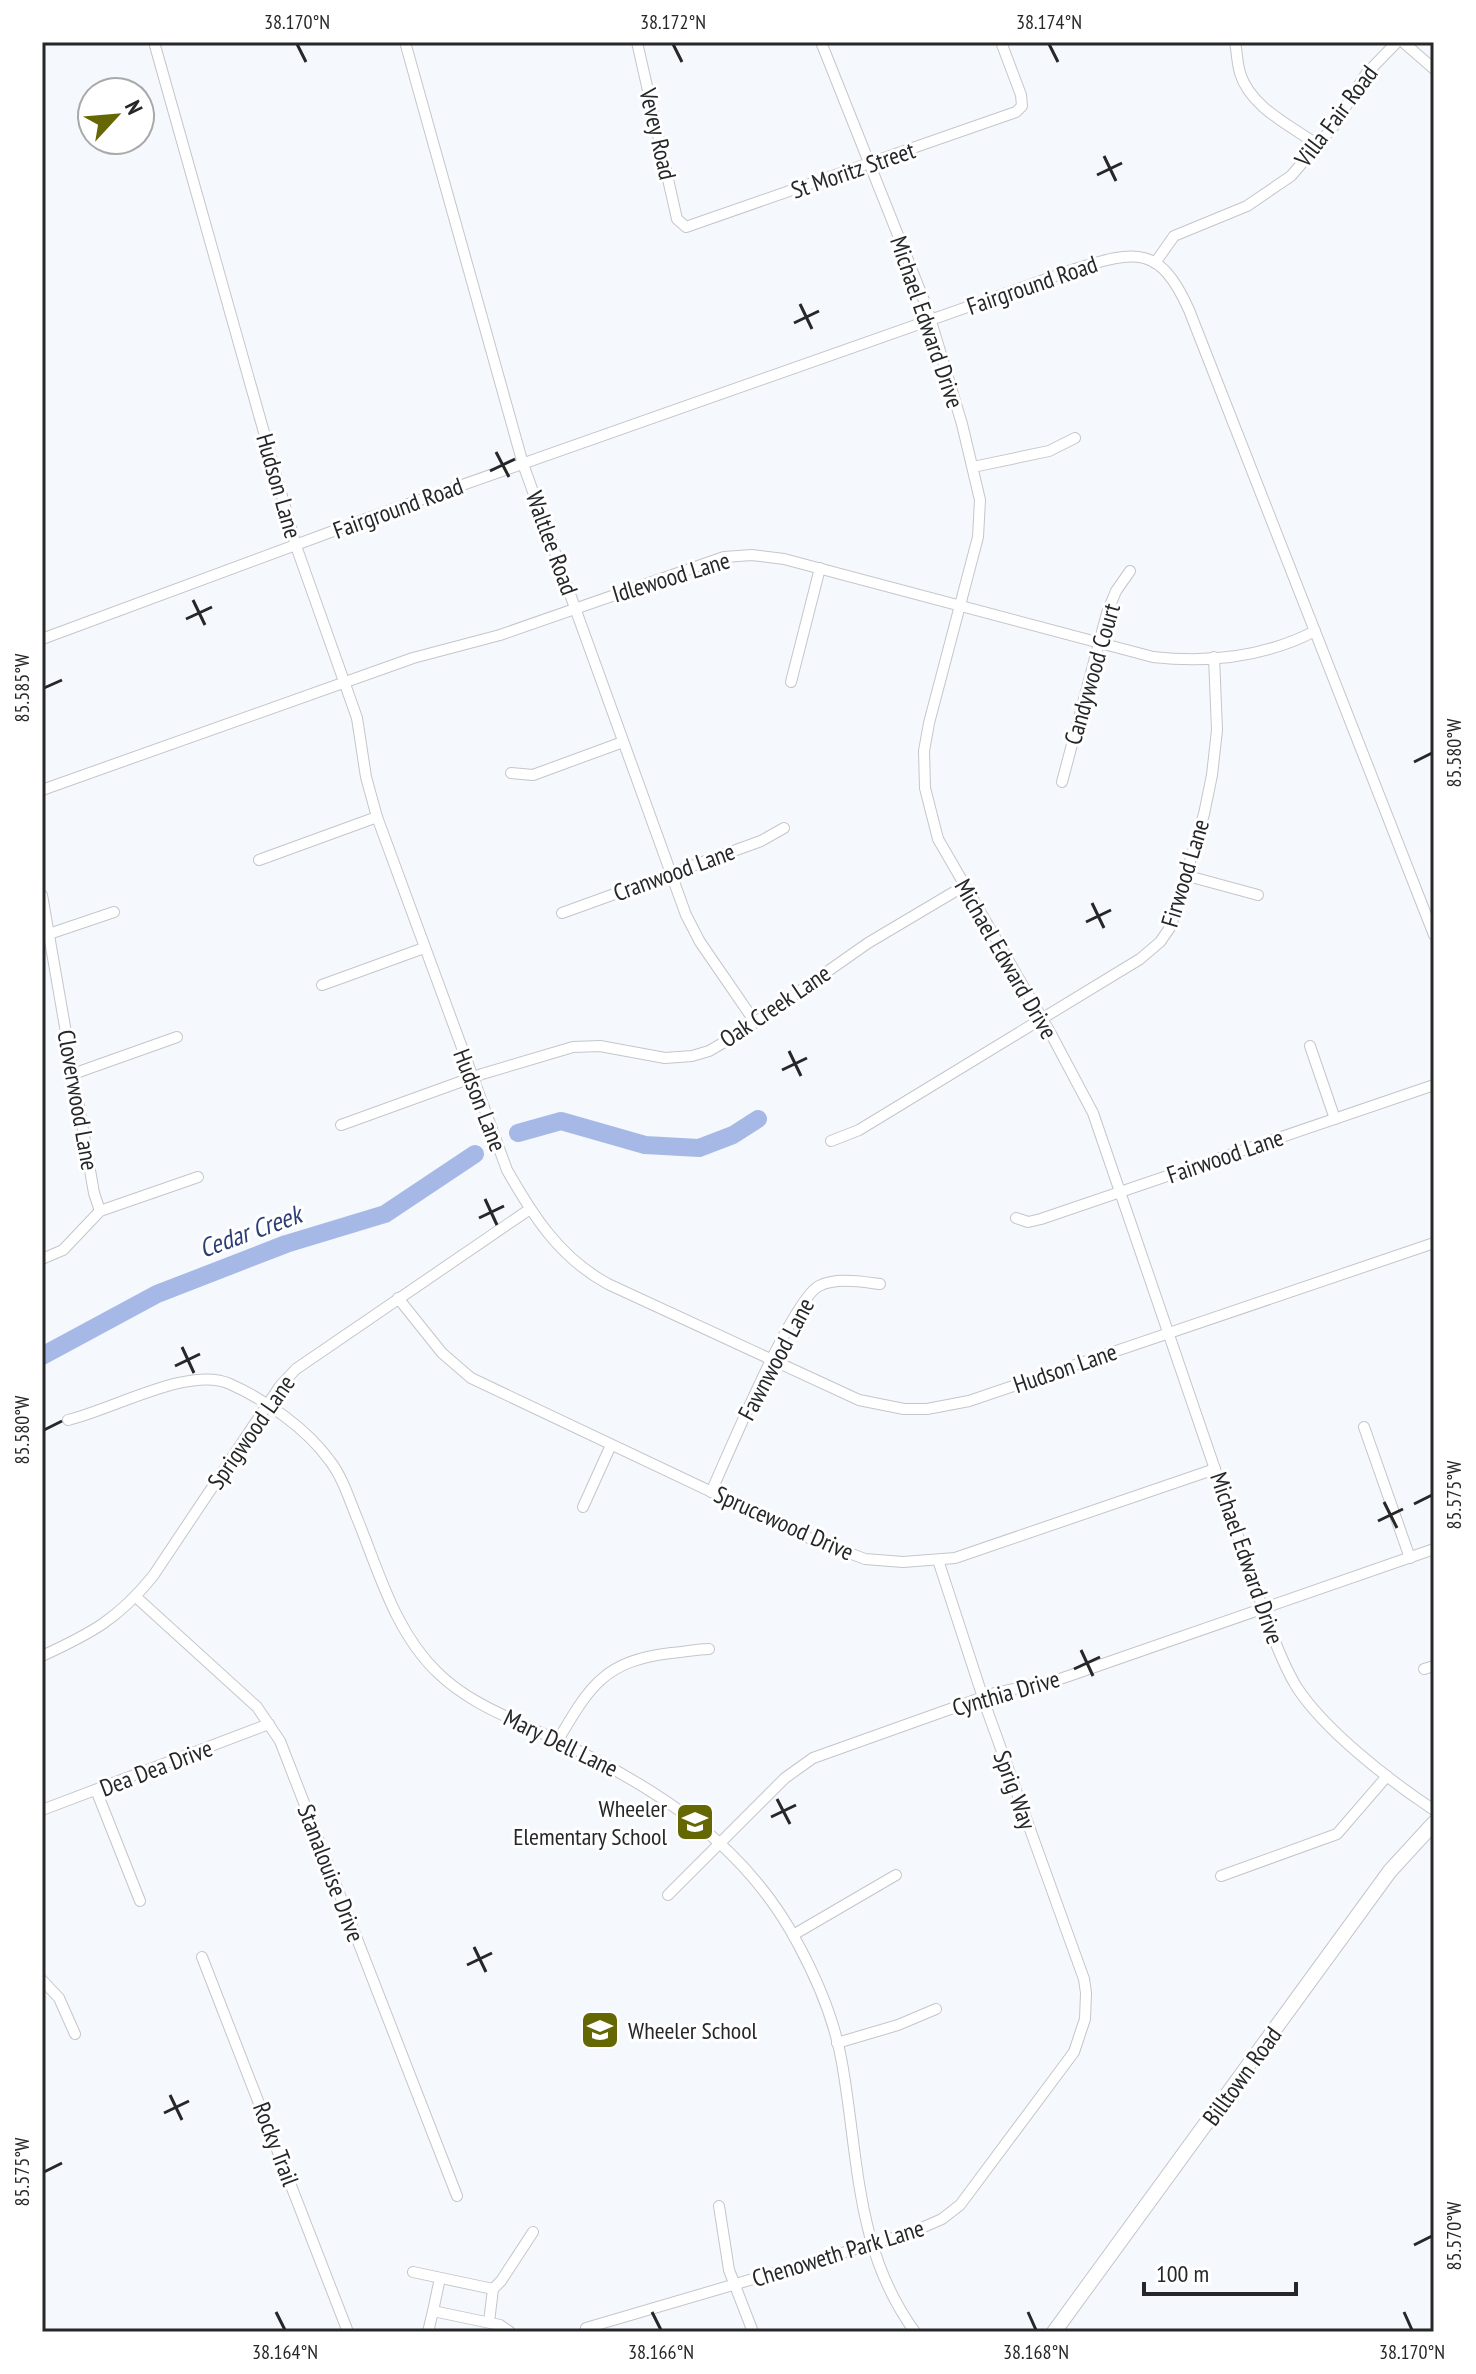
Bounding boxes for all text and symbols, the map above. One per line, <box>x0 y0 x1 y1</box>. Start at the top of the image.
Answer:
text: 38.170°N <box>264 9 330 35</box>
text: 38.172°N <box>640 9 706 35</box>
text: 38.174°N <box>1016 9 1082 35</box>
street label: Villa Fair Road <box>1287 59 1384 174</box>
north arrow <box>76 76 156 156</box>
street label: Vevey Road <box>632 84 684 183</box>
text: N <box>119 96 149 119</box>
street label: St Moritz Street <box>787 134 919 206</box>
street label: Michael Edward Drive <box>883 232 971 412</box>
street label: Fairground Road <box>963 248 1101 322</box>
street label: Hudson Lane <box>249 430 309 542</box>
street label: Fairground Road <box>329 470 467 546</box>
street label: Waltlee Road <box>519 487 585 599</box>
street label: Idlewood Lane <box>609 544 733 610</box>
street label: Candywood Court <box>1057 599 1127 748</box>
text: 85.585°W <box>9 653 35 722</box>
text: 85.580°W <box>1441 718 1467 787</box>
street label: Firwood Lane <box>1154 815 1216 931</box>
street label: Cranwood Lane <box>609 836 739 908</box>
street label: Michael Edward Drive <box>948 873 1064 1045</box>
street label: Oak Creek Lane <box>714 958 836 1054</box>
street label: Cloverwood Lane <box>50 1027 106 1173</box>
street label: Hudson Lane <box>446 1044 514 1156</box>
street label: Fairwood Lane <box>1163 1122 1287 1190</box>
water label: Cedar Creek <box>194 1196 308 1265</box>
street label: Fawnwood Lane <box>731 1293 821 1425</box>
street label: Hudson Lane <box>1009 1336 1121 1400</box>
street label: Sprigwood Lane <box>200 1369 302 1495</box>
text: 85.580°W <box>9 1395 35 1464</box>
text: 85.575°W <box>1441 1460 1467 1529</box>
street label: Michael Edward Drive <box>1203 1468 1291 1648</box>
street label: Sprucewood Drive <box>709 1478 859 1568</box>
street label: Cynthia Drive <box>949 1663 1063 1723</box>
street label: Mary Dell Lane <box>499 1702 623 1784</box>
street label: Dea Dea Drive <box>95 1732 217 1804</box>
street label: Sprig Way <box>986 1746 1044 1834</box>
place label: Wheeler Elementary School <box>513 1793 667 1852</box>
street label: Stanalouise Drive <box>291 1800 371 1946</box>
school or university icon: Wheeler Elementary School <box>674 1801 716 1843</box>
school or university icon: Wheeler School <box>579 2009 621 2051</box>
place label: Wheeler School <box>628 2015 758 2046</box>
street label: Billtown Road <box>1196 2020 1288 2132</box>
street label: Rocky Trail <box>246 2098 306 2191</box>
text: 85.575°W <box>9 2137 35 2206</box>
text: 85.570°W <box>1441 2201 1467 2270</box>
street label: Chenoweth Park Lane <box>748 2212 928 2294</box>
scale bar <box>1144 2246 1296 2296</box>
text: 100 m <box>1156 2258 1209 2289</box>
text: 38.164°N <box>252 2339 318 2365</box>
text: 38.166°N <box>628 2339 694 2365</box>
text: 38.168°N <box>1003 2339 1069 2365</box>
text: 38.170°N <box>1379 2339 1445 2365</box>

